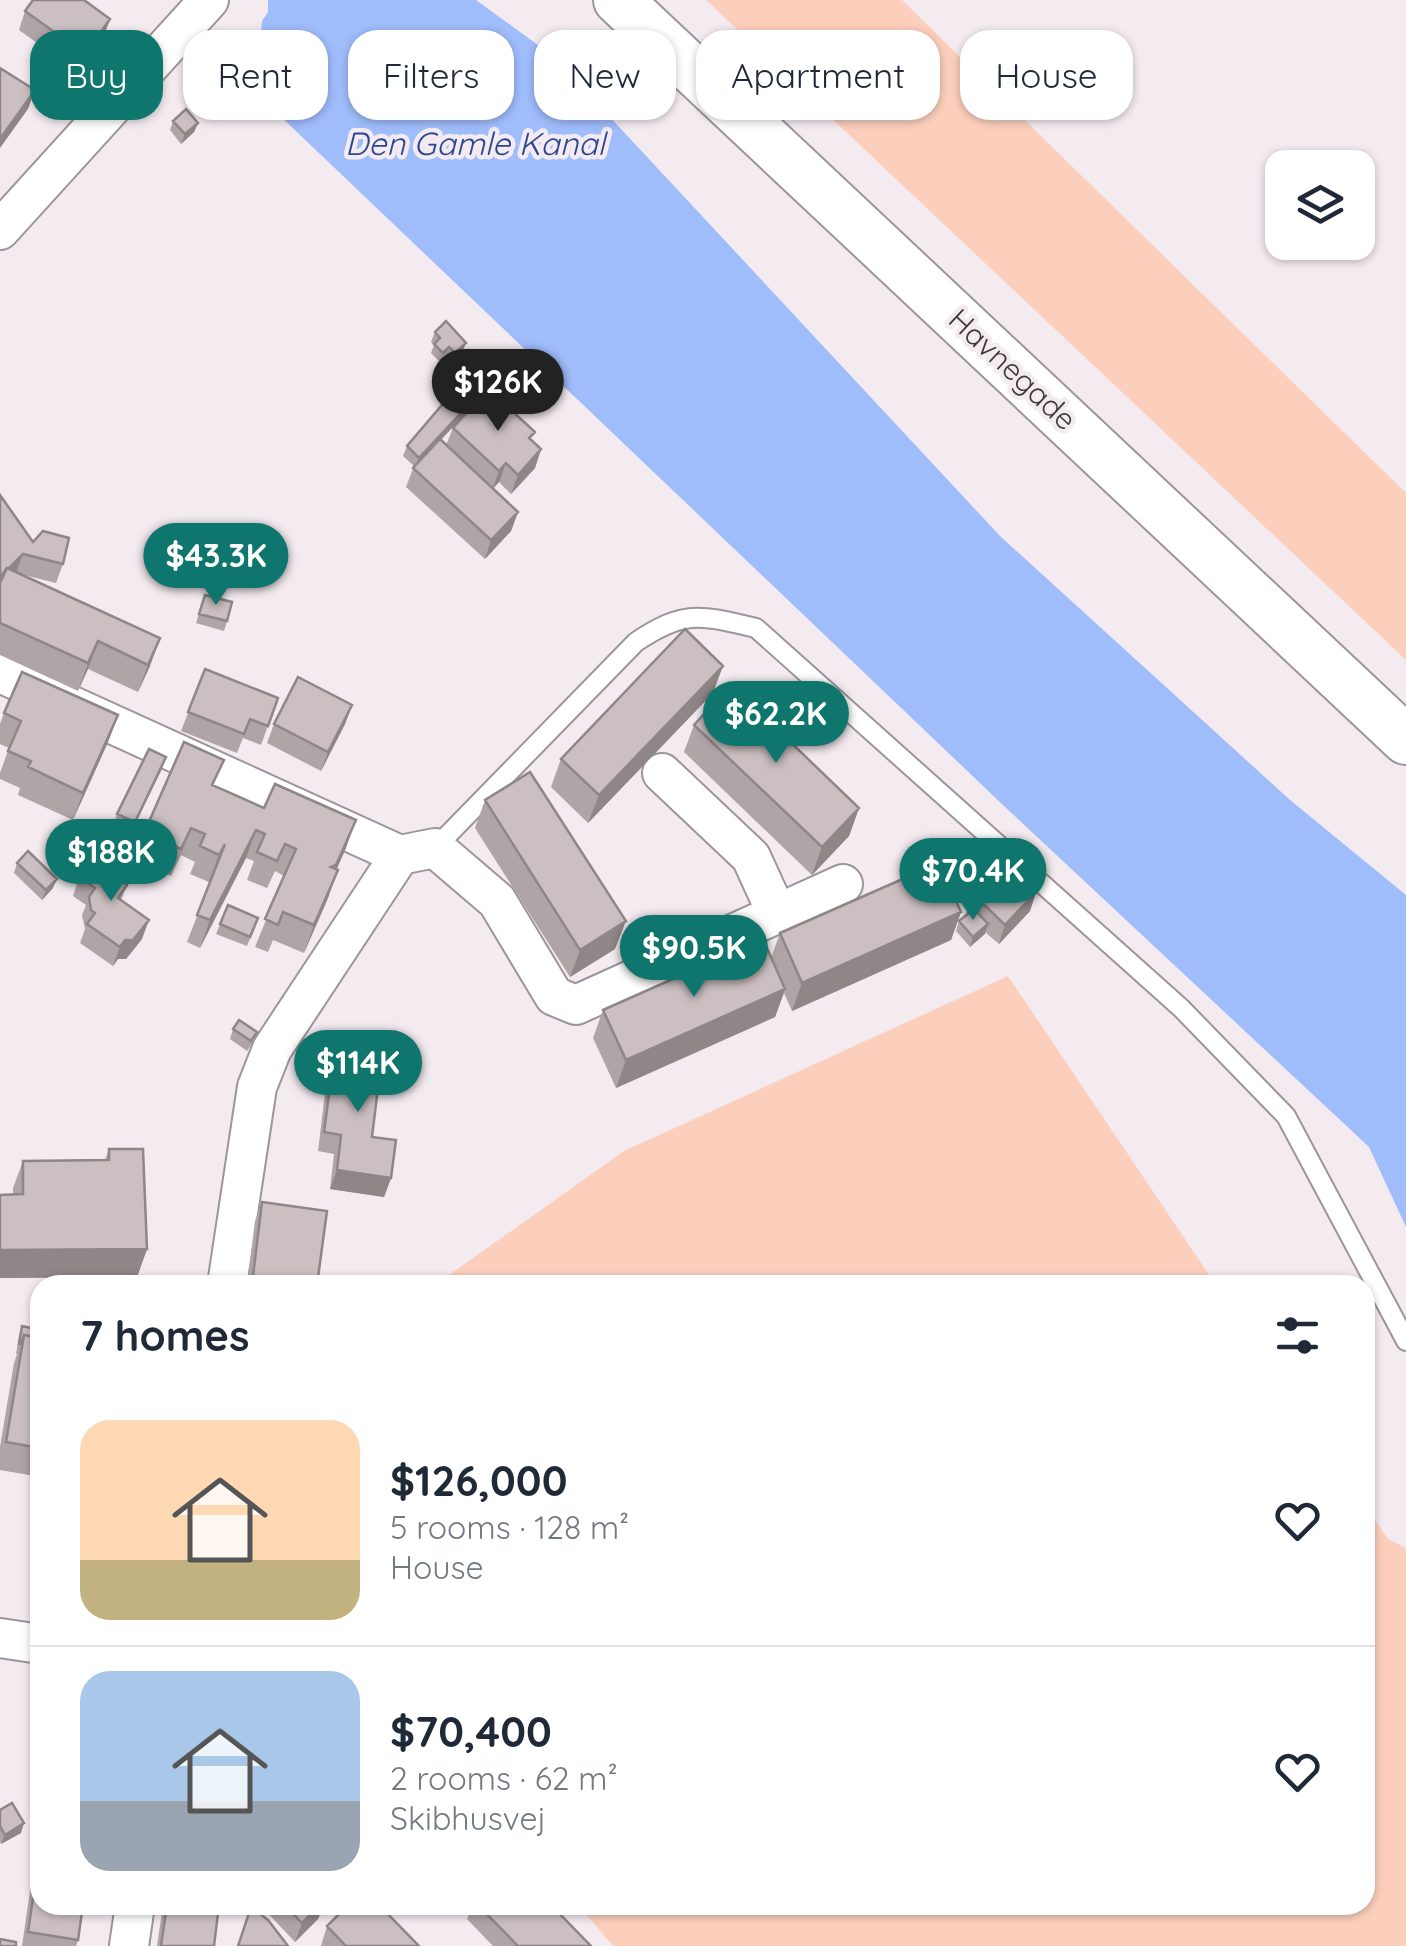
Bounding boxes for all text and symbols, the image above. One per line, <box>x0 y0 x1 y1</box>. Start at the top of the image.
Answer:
chip: Buy <box>30 30 163 120</box>
chip: Rent <box>183 30 328 120</box>
chip: Filters <box>348 30 514 120</box>
chip: New <box>534 30 676 120</box>
chip: Apartment <box>696 30 940 120</box>
chip: House <box>960 30 1133 120</box>
water label: Den Gamle Kanal <box>345 123 609 163</box>
map controls <box>1265 150 1375 260</box>
button: layers <box>1265 150 1375 260</box>
street label: Havnegade <box>941 300 1085 438</box>
pin: $126K <box>428 349 568 434</box>
text: $126K <box>454 361 542 401</box>
pin: $43.3K <box>135 523 297 608</box>
text: $43.3K <box>165 535 267 575</box>
pin: $62.2K <box>695 681 857 766</box>
text: $62.2K <box>725 693 827 733</box>
pin: $188K <box>41 819 181 904</box>
text: $188K <box>67 831 155 871</box>
pin: $70.4K <box>892 838 1054 923</box>
text: $70.4K <box>921 850 1025 890</box>
pin: $90.5K <box>613 915 775 1000</box>
text: $90.5K <box>642 927 746 967</box>
pin: $114K <box>288 1030 428 1115</box>
text: $114K <box>316 1042 400 1082</box>
icon: filters <box>1270 1308 1325 1363</box>
text: 7 homes <box>80 1309 249 1362</box>
text: $126,000 <box>390 1454 567 1507</box>
icon: home <box>160 1460 280 1580</box>
icon: heart <box>1270 1493 1325 1548</box>
text: 5 rooms · 128 m² <box>390 1507 629 1547</box>
text: House <box>390 1547 484 1587</box>
text: $70,400 <box>390 1705 552 1758</box>
icon: home <box>160 1711 280 1831</box>
icon: heart <box>1270 1744 1325 1799</box>
text: 2 rooms · 62 m² <box>390 1758 618 1798</box>
text: Skibhusvej <box>390 1798 546 1838</box>

